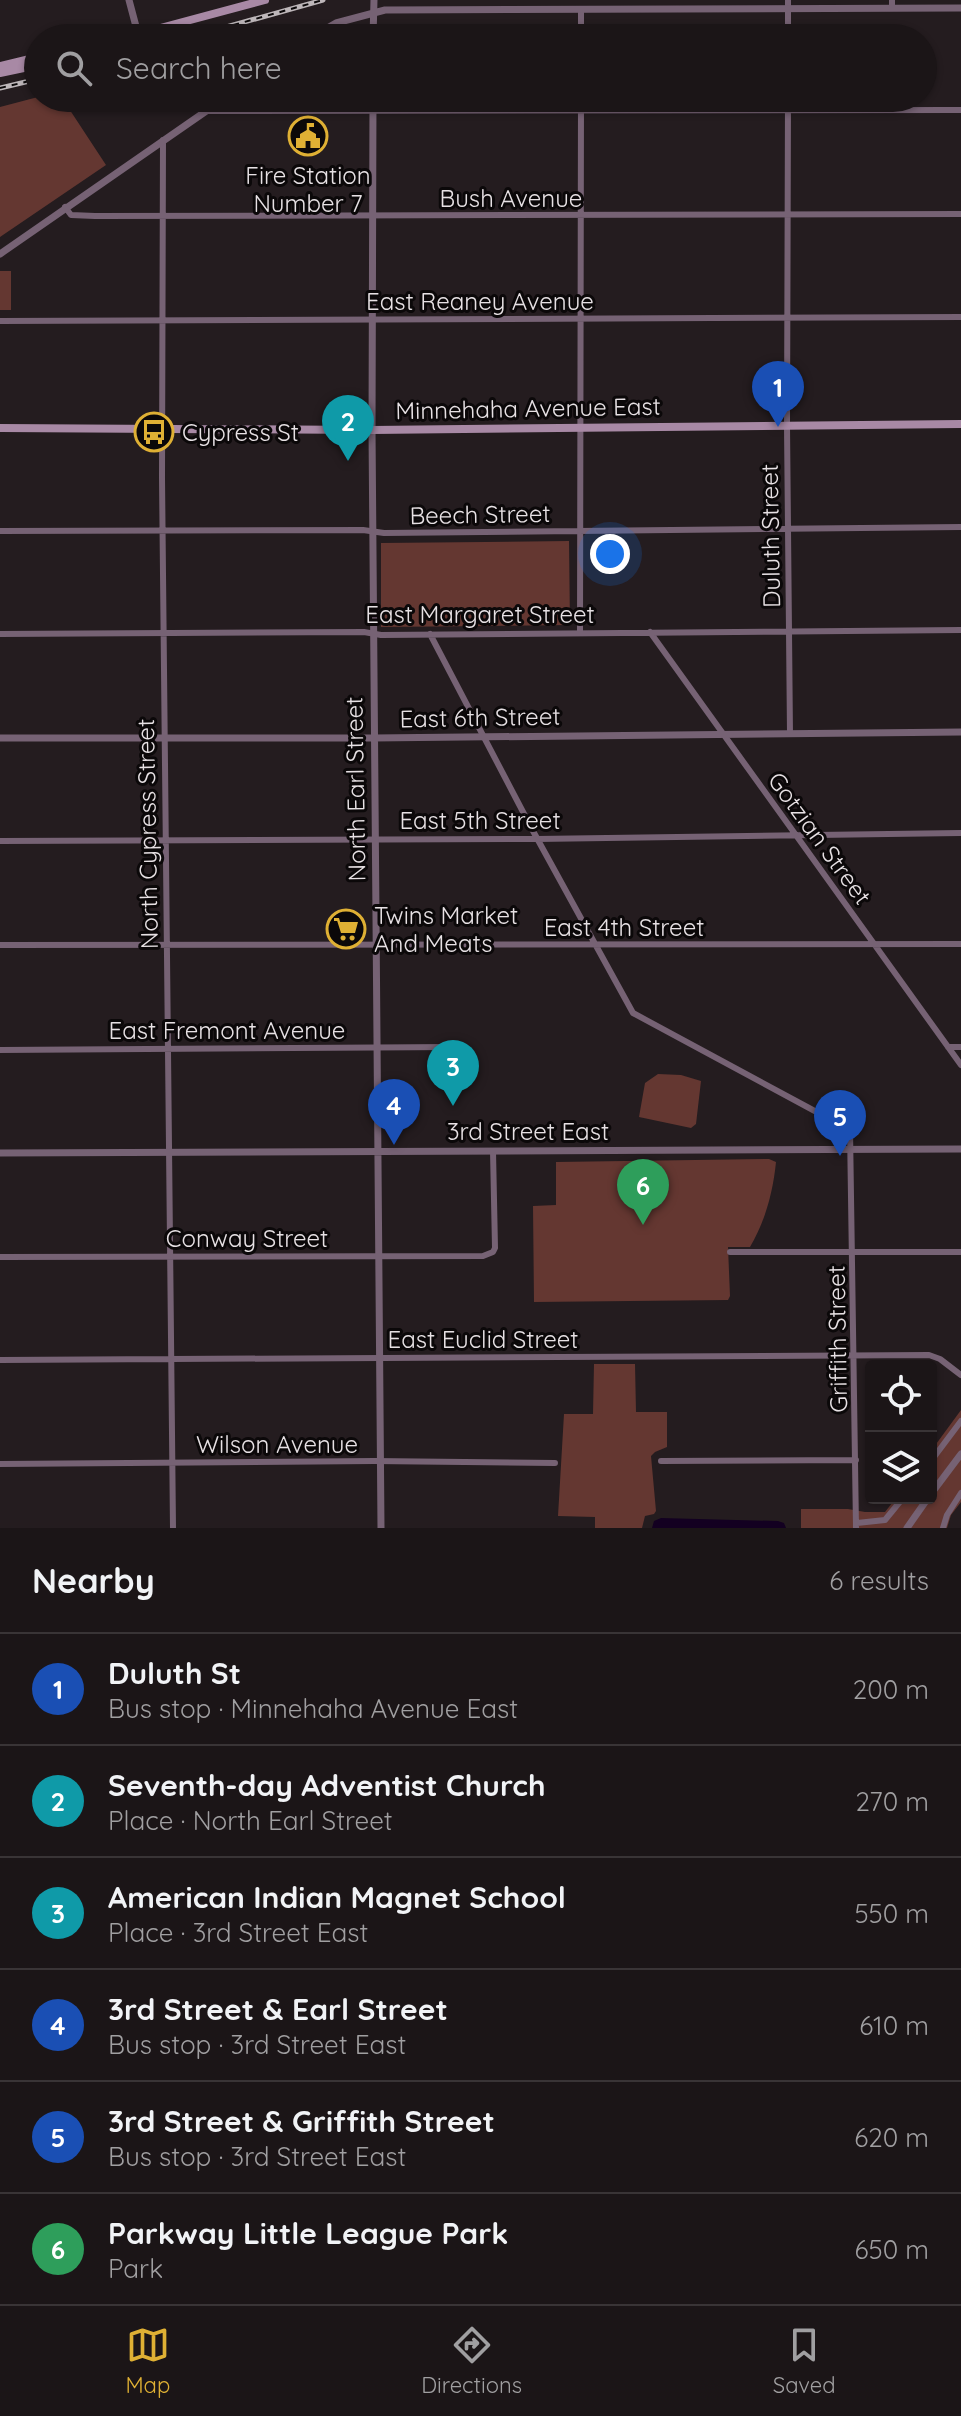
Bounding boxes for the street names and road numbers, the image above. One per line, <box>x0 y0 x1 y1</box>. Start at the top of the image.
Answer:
street label: Bush Avenue <box>440 183 582 213</box>
street label: East Reaney Avenue <box>366 286 594 316</box>
street label: Minnehaha Avenue East <box>395 391 661 425</box>
street label: Duluth Street <box>754 464 786 608</box>
street label: Beech Street <box>409 498 551 530</box>
street label: East Margaret Street <box>365 599 595 629</box>
street label: North Earl Street <box>338 696 372 882</box>
street label: East 6th Street <box>399 701 561 733</box>
street label: North Cypress Street <box>130 719 164 949</box>
street label: Gotzian Street <box>762 766 878 910</box>
street label: East 5th Street <box>399 805 561 835</box>
street label: East 4th Street <box>544 912 704 942</box>
street label: East Fremont Avenue <box>109 1015 345 1045</box>
street label: 3rd Street East <box>447 1116 609 1146</box>
street label: Conway Street <box>166 1223 328 1253</box>
street label: Griffith Street <box>821 1265 853 1413</box>
street label: East Euclid Street <box>388 1324 578 1354</box>
street label: Wilson Avenue <box>196 1429 358 1459</box>

